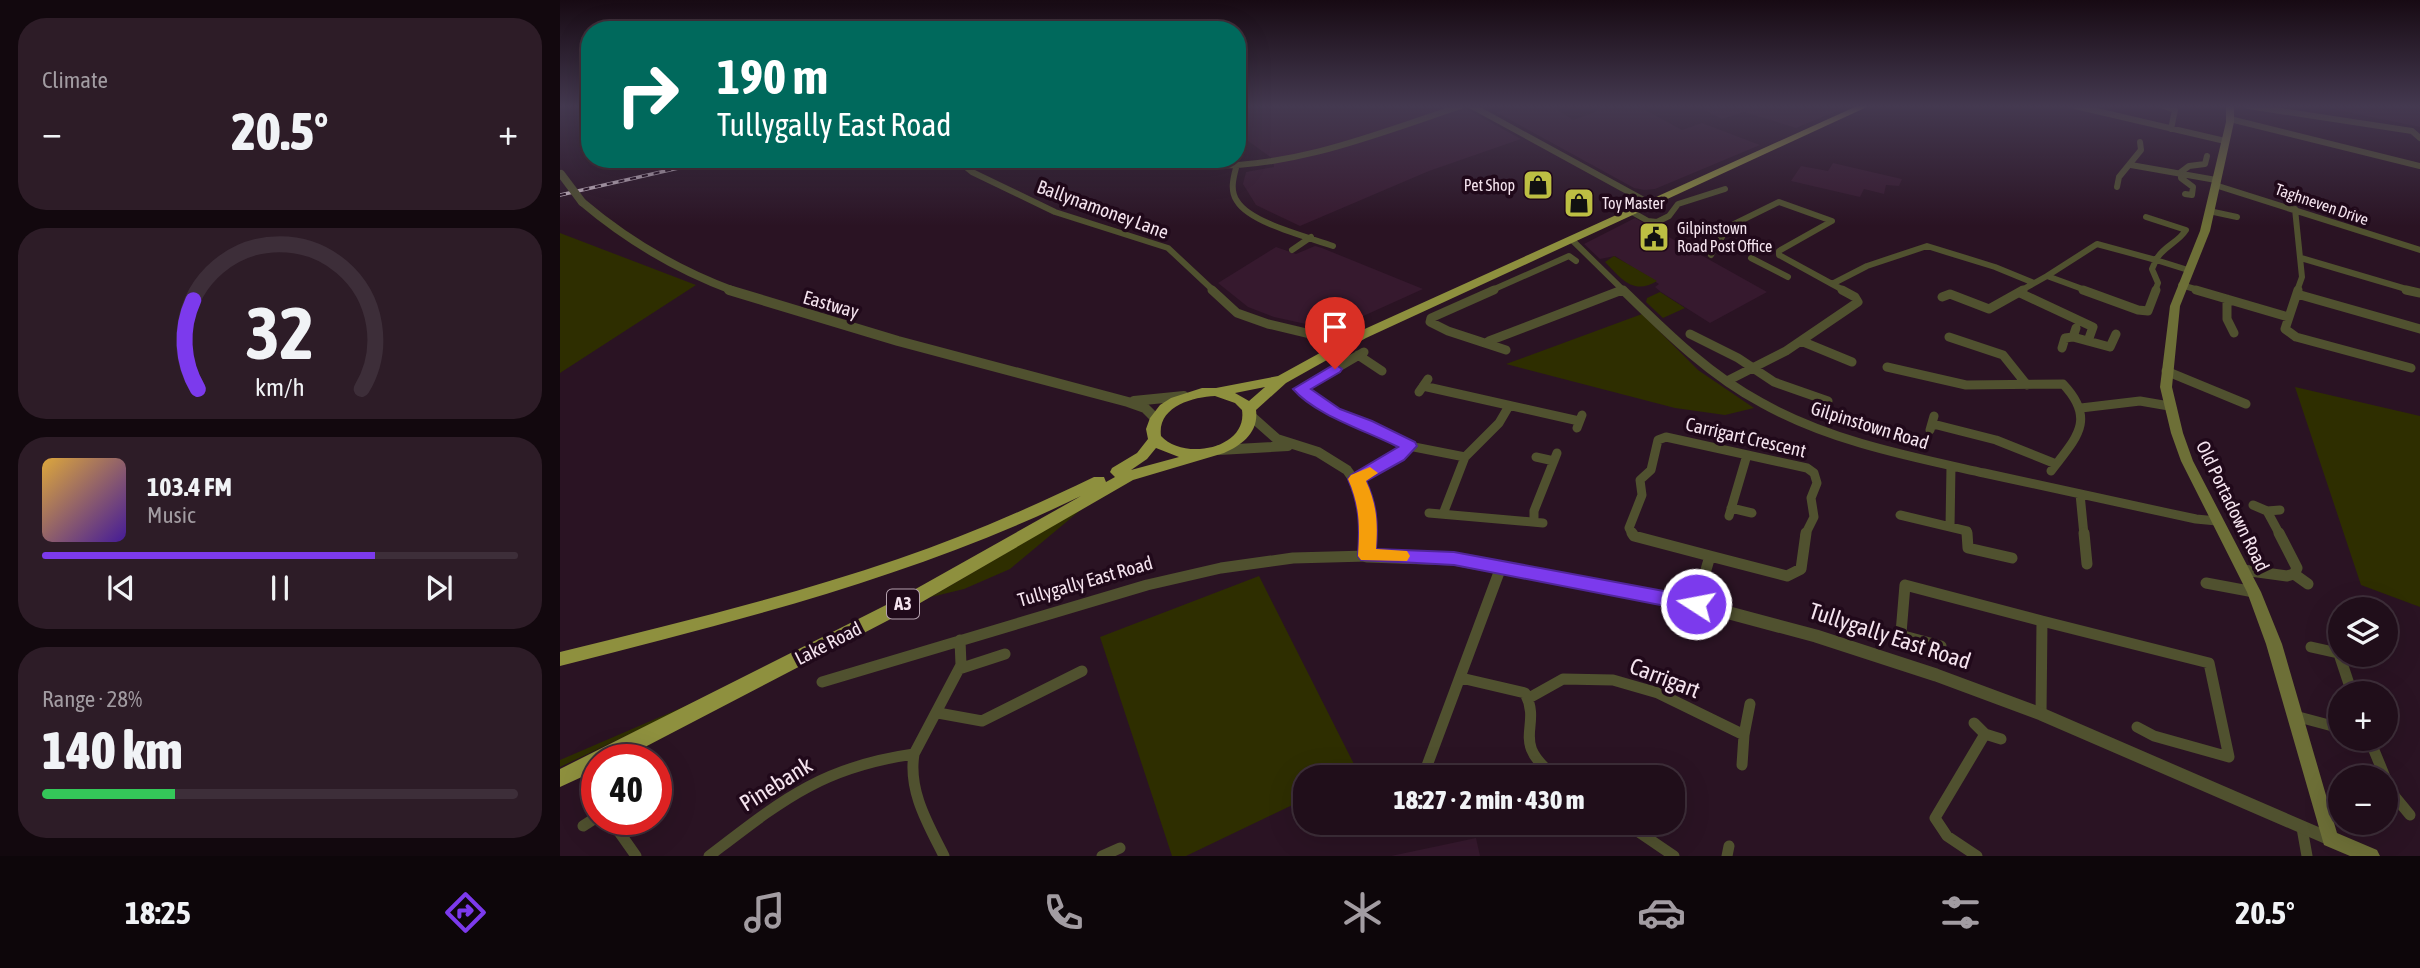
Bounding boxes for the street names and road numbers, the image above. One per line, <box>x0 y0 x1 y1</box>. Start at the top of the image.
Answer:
street label: Ballynamoney Lane <box>1034 175 1172 243</box>
street label: Taghneven Drive <box>2273 180 2371 229</box>
street label: Eastway <box>801 286 862 322</box>
street label: Gilpinstown Road <box>1808 397 1932 453</box>
street label: Carrigart Crescent <box>1684 412 1808 462</box>
street label: Old Portadown Road <box>2192 437 2274 575</box>
street label: Tullygally East Road <box>1015 551 1155 611</box>
road number: A3 <box>887 590 919 618</box>
street label: Tullygally East Road <box>1806 598 1974 674</box>
street label: Lake Road <box>791 617 865 669</box>
street label: Carrigart <box>1626 653 1704 703</box>
street label: Pinebank <box>735 752 817 816</box>

